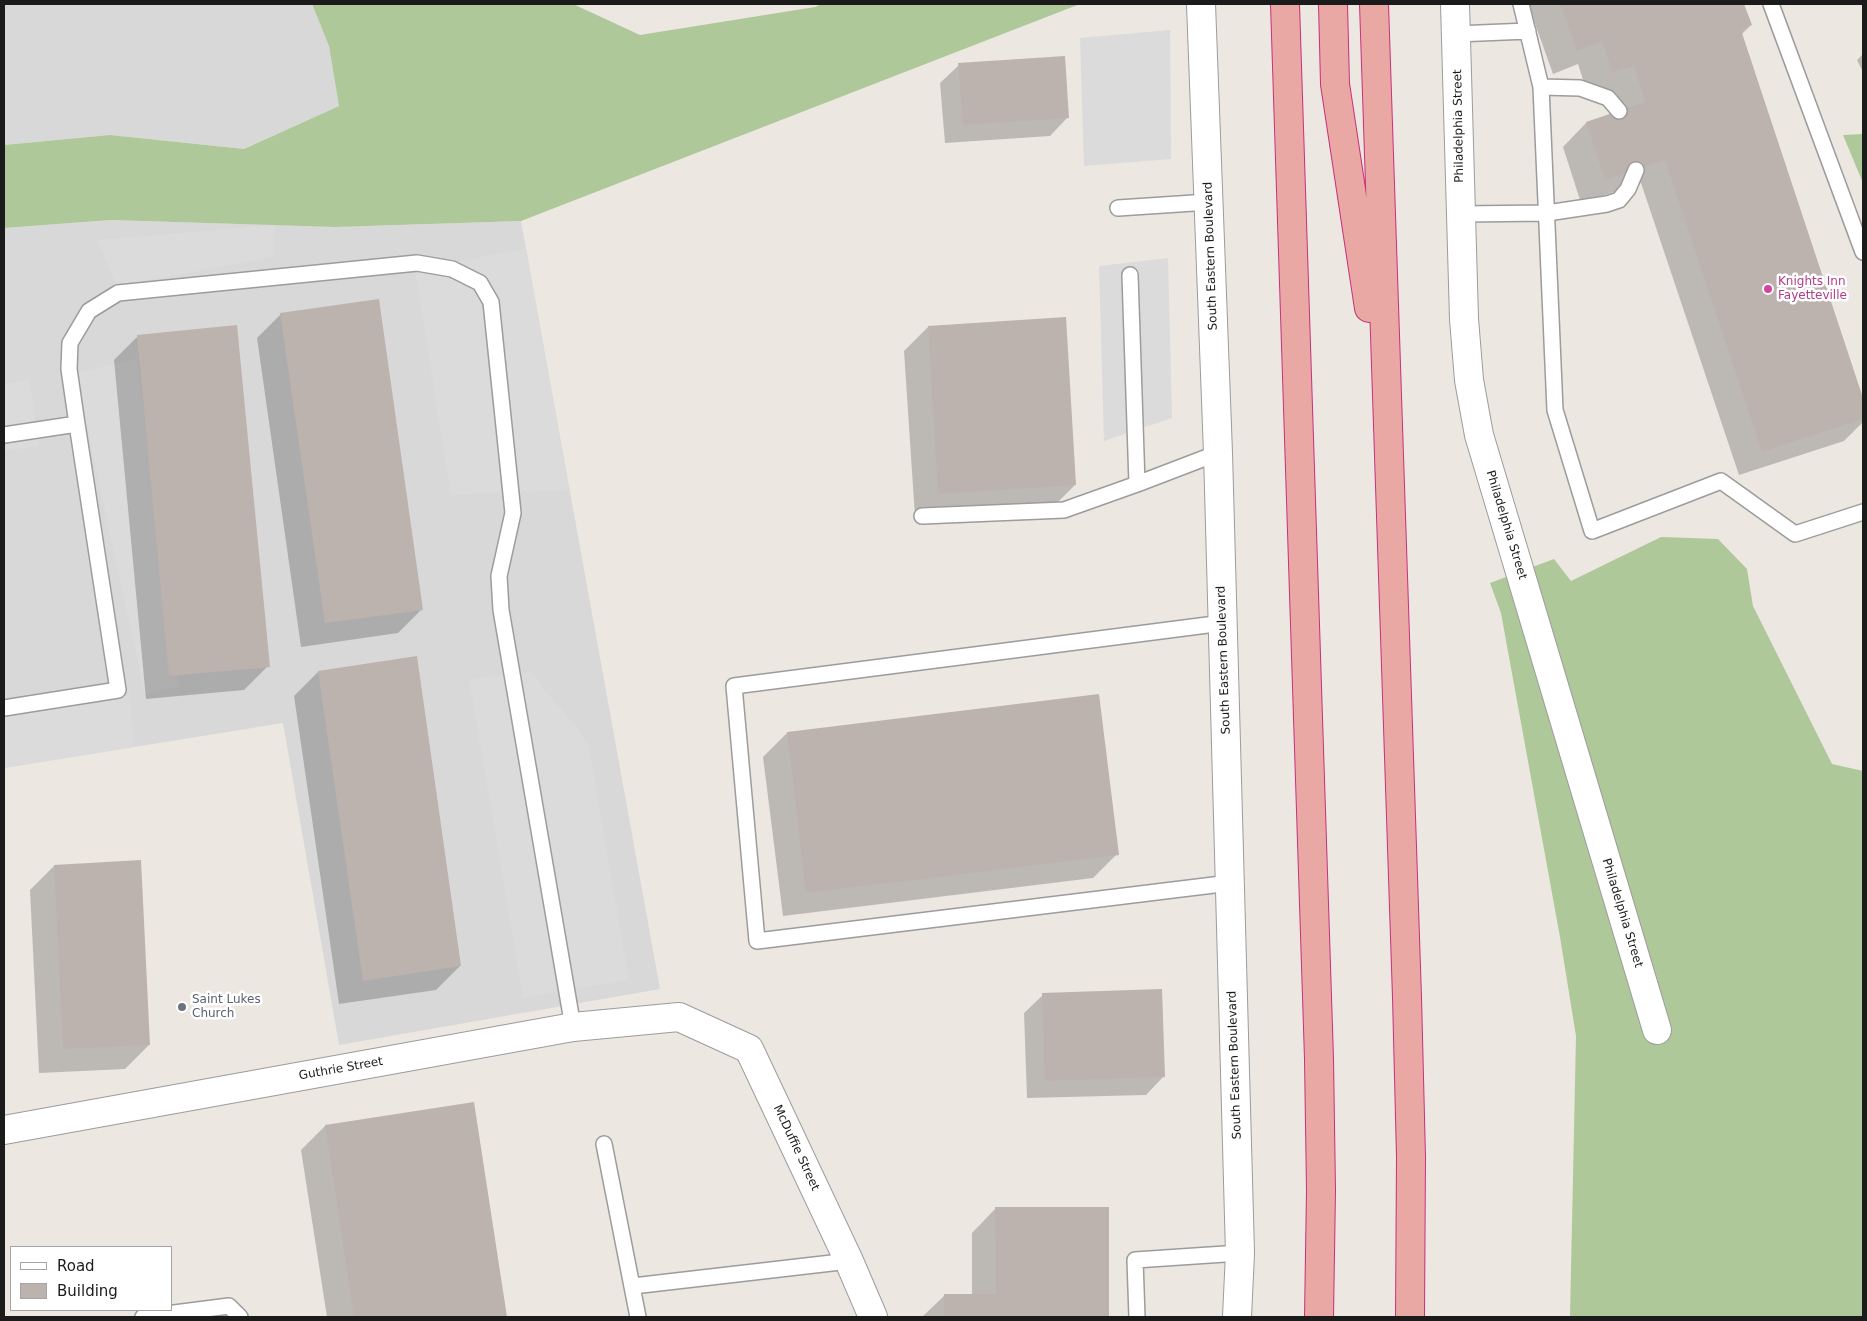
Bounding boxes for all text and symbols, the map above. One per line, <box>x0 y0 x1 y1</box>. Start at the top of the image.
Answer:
street label: Philadelphia Street <box>1451 69 1467 183</box>
street label: South Eastern Boulevard <box>1201 181 1221 331</box>
place label: Knights Inn Fayetteville <box>1778 275 1847 303</box>
marker: Knights Inn Fayetteville <box>1762 283 1774 295</box>
street label: Philadelphia Street <box>1483 469 1529 581</box>
street label: South Eastern Boulevard <box>1214 585 1234 735</box>
street label: Philadelphia Street <box>1599 857 1645 969</box>
street label: South Eastern Boulevard <box>1225 990 1245 1140</box>
place label: Saint Lukes Church <box>192 993 261 1021</box>
marker: Saint Lukes Church <box>176 1001 188 1013</box>
street label: Guthrie Street <box>298 1055 384 1083</box>
street label: McDuffie Street <box>770 1103 822 1193</box>
legend <box>10 1246 172 1311</box>
text: Road <box>57 1257 95 1275</box>
text: Building <box>57 1282 118 1300</box>

